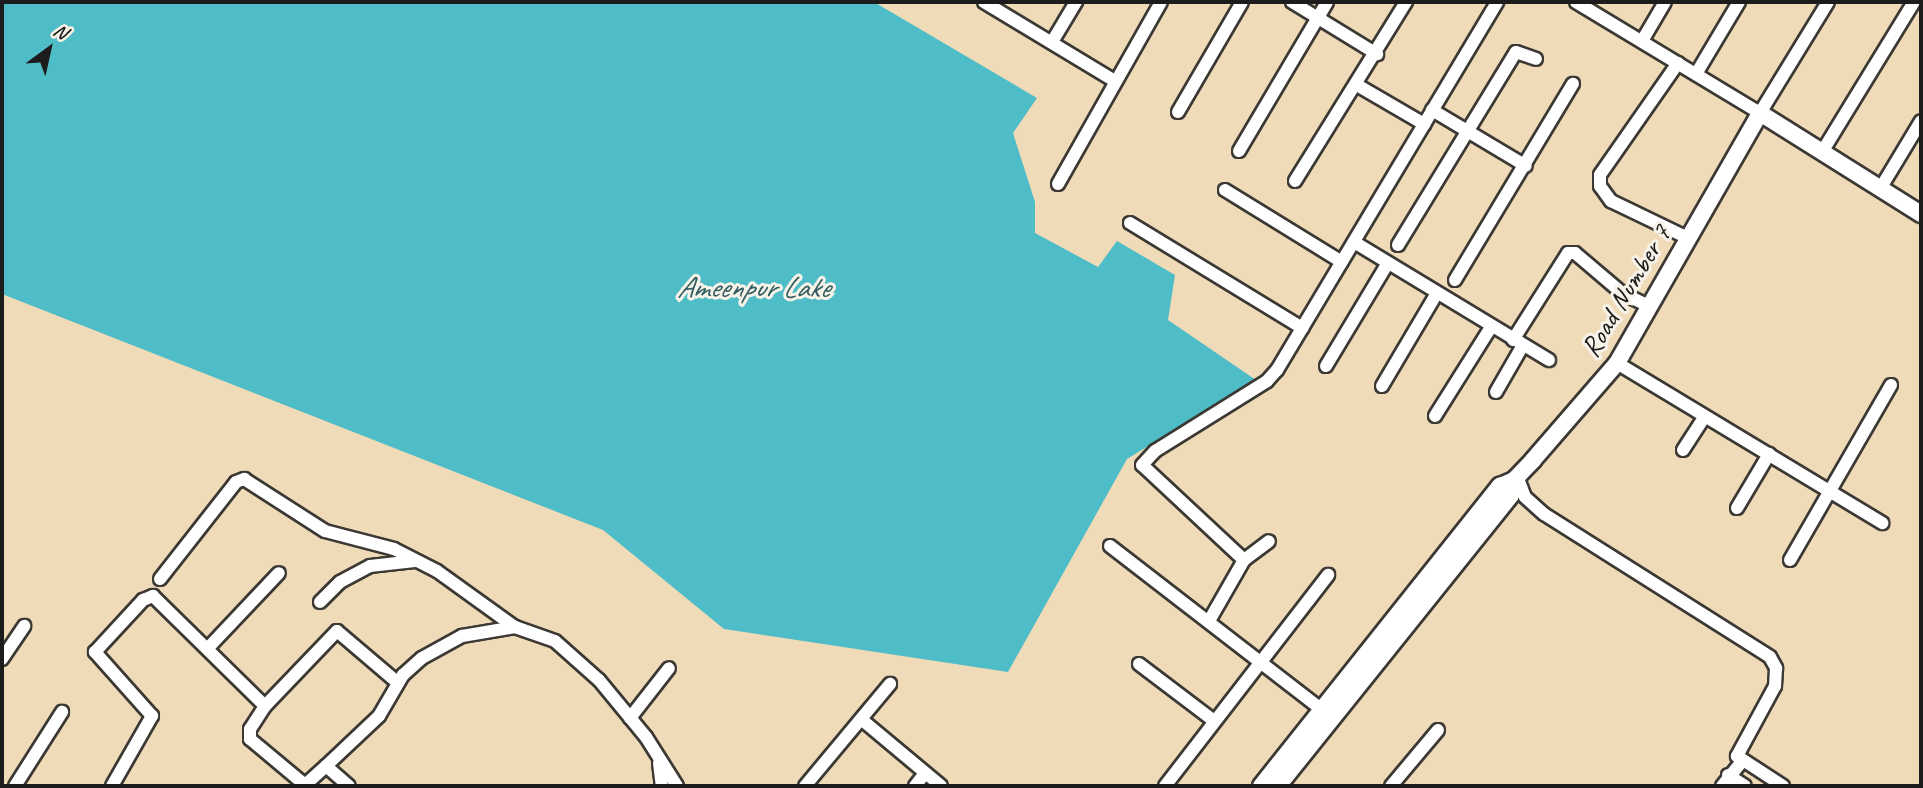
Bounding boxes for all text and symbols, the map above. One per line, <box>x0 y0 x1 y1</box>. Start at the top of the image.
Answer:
north arrow <box>14 14 84 84</box>
text: N <box>49 18 72 45</box>
street label: Road Number 7 <box>1574 219 1678 363</box>
water label: Ameenpur Lake <box>677 269 829 305</box>

